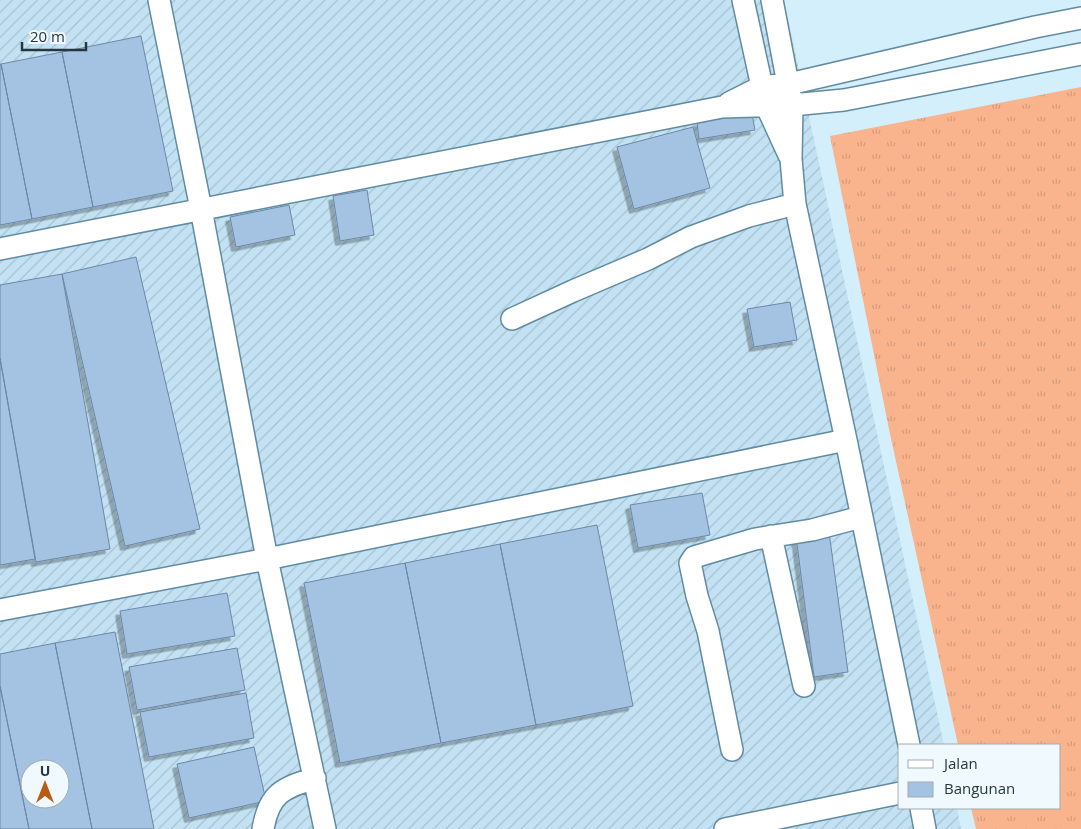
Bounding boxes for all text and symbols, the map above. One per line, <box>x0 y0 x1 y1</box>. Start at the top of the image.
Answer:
scale bar <box>22 20 86 52</box>
text: 20 m <box>30 26 65 46</box>
legend <box>898 744 1061 809</box>
text: Jalan <box>942 753 978 773</box>
north arrow <box>20 759 70 809</box>
text: U <box>40 761 50 780</box>
text: Bangunan <box>944 778 1015 798</box>

